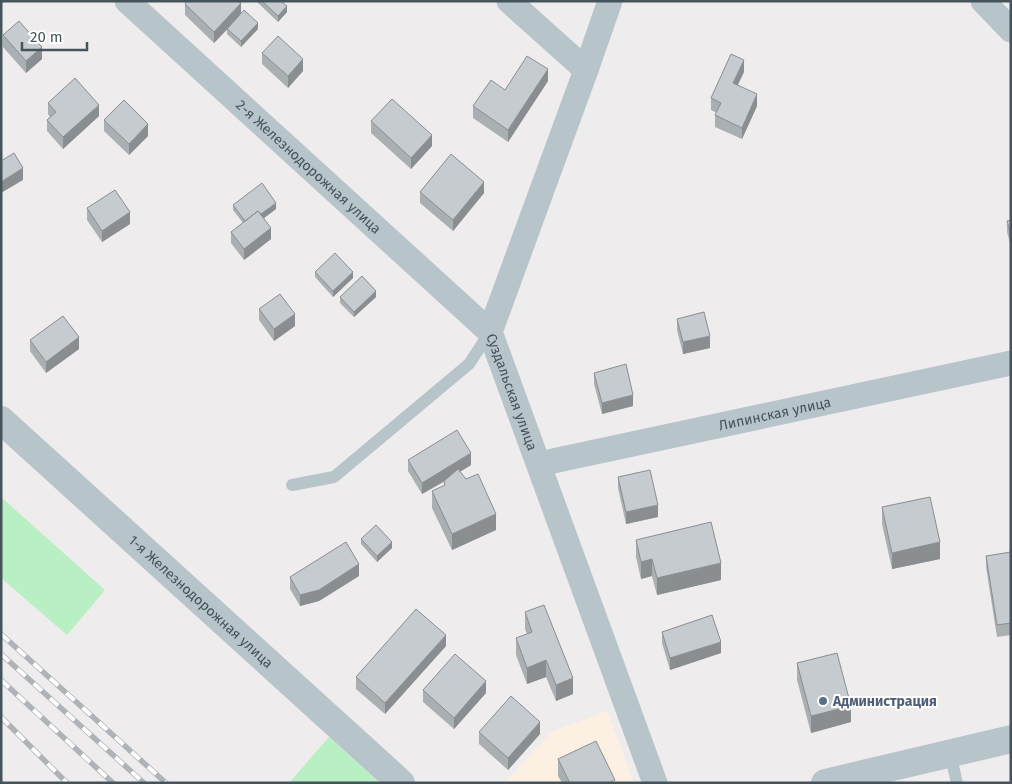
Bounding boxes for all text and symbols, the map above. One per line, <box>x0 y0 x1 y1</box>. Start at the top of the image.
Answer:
scale bar <box>22 20 88 52</box>
text: 20 m <box>30 28 63 46</box>
street label: 2-я Железнодорожная улица <box>232 97 384 237</box>
street label: Суздальская улица <box>482 331 541 453</box>
street label: Липинская улица <box>717 394 833 434</box>
street label: 1-я Железнодорожная улица <box>125 532 276 672</box>
place label: Администрация <box>832 693 937 710</box>
marker: Администрация <box>817 695 829 707</box>

